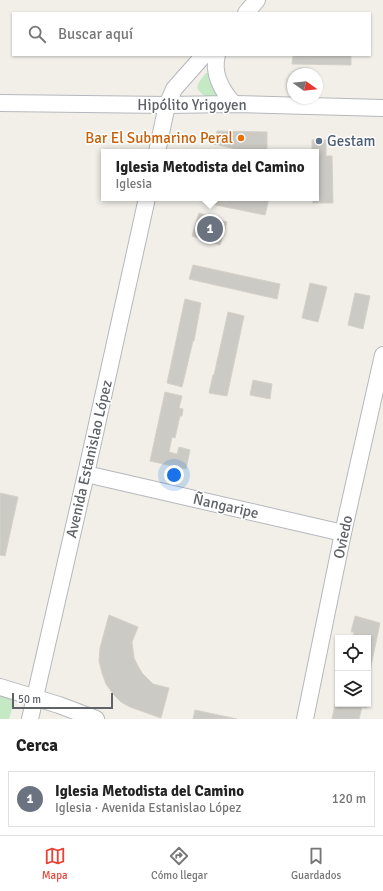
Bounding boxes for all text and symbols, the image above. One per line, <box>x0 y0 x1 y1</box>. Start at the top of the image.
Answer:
search box <box>12 12 371 56</box>
icon: search <box>26 23 48 45</box>
text: Buscar aquí <box>58 25 133 43</box>
north arrow <box>287 68 323 104</box>
street label: Hipólito Yrigoyen <box>137 96 247 114</box>
place label: Bar El Submarino Peral <box>85 129 233 147</box>
place label: Gestam <box>327 132 376 150</box>
marker: Bar El Submarino Peral <box>236 133 246 143</box>
marker: Gestam <box>314 136 324 146</box>
popup <box>101 149 319 201</box>
text: Iglesia Metodista del Camino <box>116 158 304 176</box>
text: Iglesia <box>116 176 152 192</box>
pin: 1 <box>197 214 223 244</box>
street label: Avenida Estanislao López <box>62 378 116 540</box>
your location <box>164 465 184 485</box>
street label: Ñangaripe <box>191 489 261 522</box>
street label: Oviedo <box>330 514 356 560</box>
map controls <box>335 635 371 707</box>
button: locate <box>335 635 371 671</box>
button: layers <box>335 671 371 707</box>
scale bar <box>12 691 113 710</box>
text: 50 m <box>18 693 41 706</box>
text: Cerca <box>16 735 58 756</box>
text: Iglesia Metodista del Camino <box>55 782 244 800</box>
text: 1 <box>26 791 34 807</box>
text: 120 m <box>332 791 366 807</box>
text: Iglesia · Avenida Estanislao López <box>55 800 241 816</box>
tab: Mapa <box>42 845 68 882</box>
tab: Cómo llegar <box>151 845 207 882</box>
tab: Guardados <box>291 845 341 882</box>

